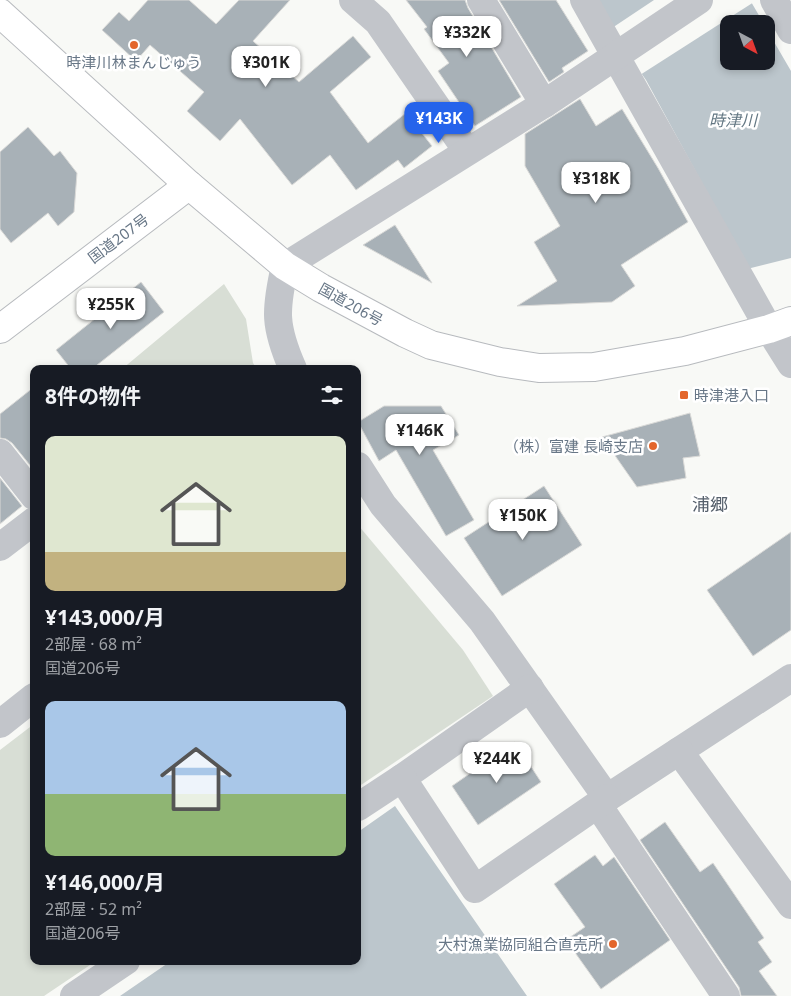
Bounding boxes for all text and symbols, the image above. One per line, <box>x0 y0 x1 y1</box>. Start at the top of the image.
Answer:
pin: ¥332K <box>432 15 502 58</box>
north arrow <box>720 15 775 70</box>
map controls <box>720 15 775 70</box>
text: ¥332K <box>443 21 491 43</box>
marker: 時津川林まんじゅう <box>128 39 140 51</box>
pin: ¥301K <box>231 46 301 88</box>
text: ¥301K <box>242 51 290 73</box>
place label: 時津川林まんじゅう <box>66 52 202 72</box>
pin: ¥143K <box>404 102 474 144</box>
text: ¥143K <box>415 107 463 129</box>
water label: 時津川 <box>709 109 759 131</box>
pin: ¥318K <box>561 162 631 204</box>
text: ¥318K <box>572 167 620 189</box>
street label: 国道207号 <box>84 209 152 267</box>
street label: 国道206号 <box>315 278 387 330</box>
pin: ¥255K <box>76 288 146 330</box>
text: ¥255K <box>87 293 135 315</box>
icon: filters <box>318 381 346 409</box>
text: 8件の物件 <box>45 382 141 410</box>
place label: 時津港入口 <box>694 385 769 405</box>
marker: 時津港入口 <box>678 389 690 401</box>
pin: ¥146K <box>385 414 455 456</box>
text: ¥146K <box>396 419 444 441</box>
place label: （株）富建 長崎支店 <box>504 436 643 456</box>
marker: （株）富建 長崎支店 <box>647 440 659 452</box>
icon: home <box>151 469 241 559</box>
district label: 浦郷 <box>692 492 728 516</box>
pin: ¥150K <box>488 498 558 541</box>
text: ¥150K <box>499 504 547 526</box>
text: ¥143,000/月 <box>45 603 165 631</box>
text: 2部屋 · 68 m² <box>45 633 142 655</box>
text: 国道206号 <box>45 657 120 679</box>
icon: home <box>151 734 241 824</box>
pin: ¥244K <box>462 742 532 784</box>
text: ¥244K <box>473 747 521 769</box>
text: ¥146,000/月 <box>45 868 165 896</box>
text: 2部屋 · 52 m² <box>45 898 142 920</box>
text: 国道206号 <box>45 922 120 944</box>
place label: 大村漁業協同組合直売所 <box>438 934 603 954</box>
marker: 大村漁業協同組合直売所 <box>607 938 619 950</box>

